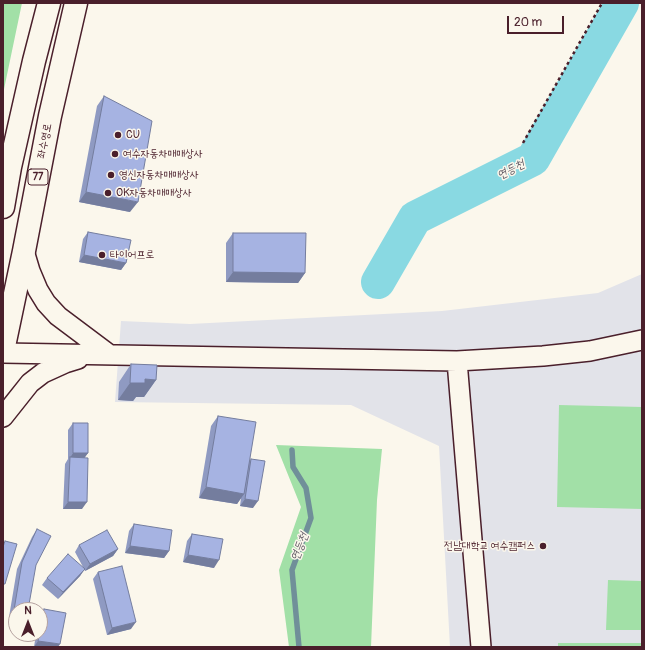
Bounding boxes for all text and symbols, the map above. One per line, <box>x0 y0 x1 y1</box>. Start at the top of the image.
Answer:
scale bar <box>509 8 566 34</box>
text: 20 m <box>514 15 542 30</box>
street label: 좌수영로 <box>35 122 55 160</box>
place label: CU <box>126 128 140 142</box>
marker: CU <box>113 130 123 140</box>
place label: 여수자동차매매상사 <box>123 147 203 161</box>
marker: 여수자동차매매상사 <box>110 149 120 159</box>
water label: 연등천 <box>495 157 527 183</box>
place label: 영신자동차매매상사 <box>119 168 199 182</box>
road number: 77 <box>28 169 48 185</box>
marker: 영신자동차매매상사 <box>106 170 116 180</box>
place label: OK자동차매매상사 <box>116 186 192 200</box>
marker: OK자동차매매상사 <box>103 188 113 198</box>
place label: 타이어프로 <box>110 248 154 262</box>
marker: 타이어프로 <box>97 250 107 260</box>
water label: 연등천 <box>288 531 312 563</box>
place label: 전남대학교 여수캠퍼스 <box>444 539 535 553</box>
marker: 전남대학교 여수캠퍼스 <box>538 541 548 551</box>
north arrow <box>8 602 48 642</box>
text: N <box>24 604 32 617</box>

